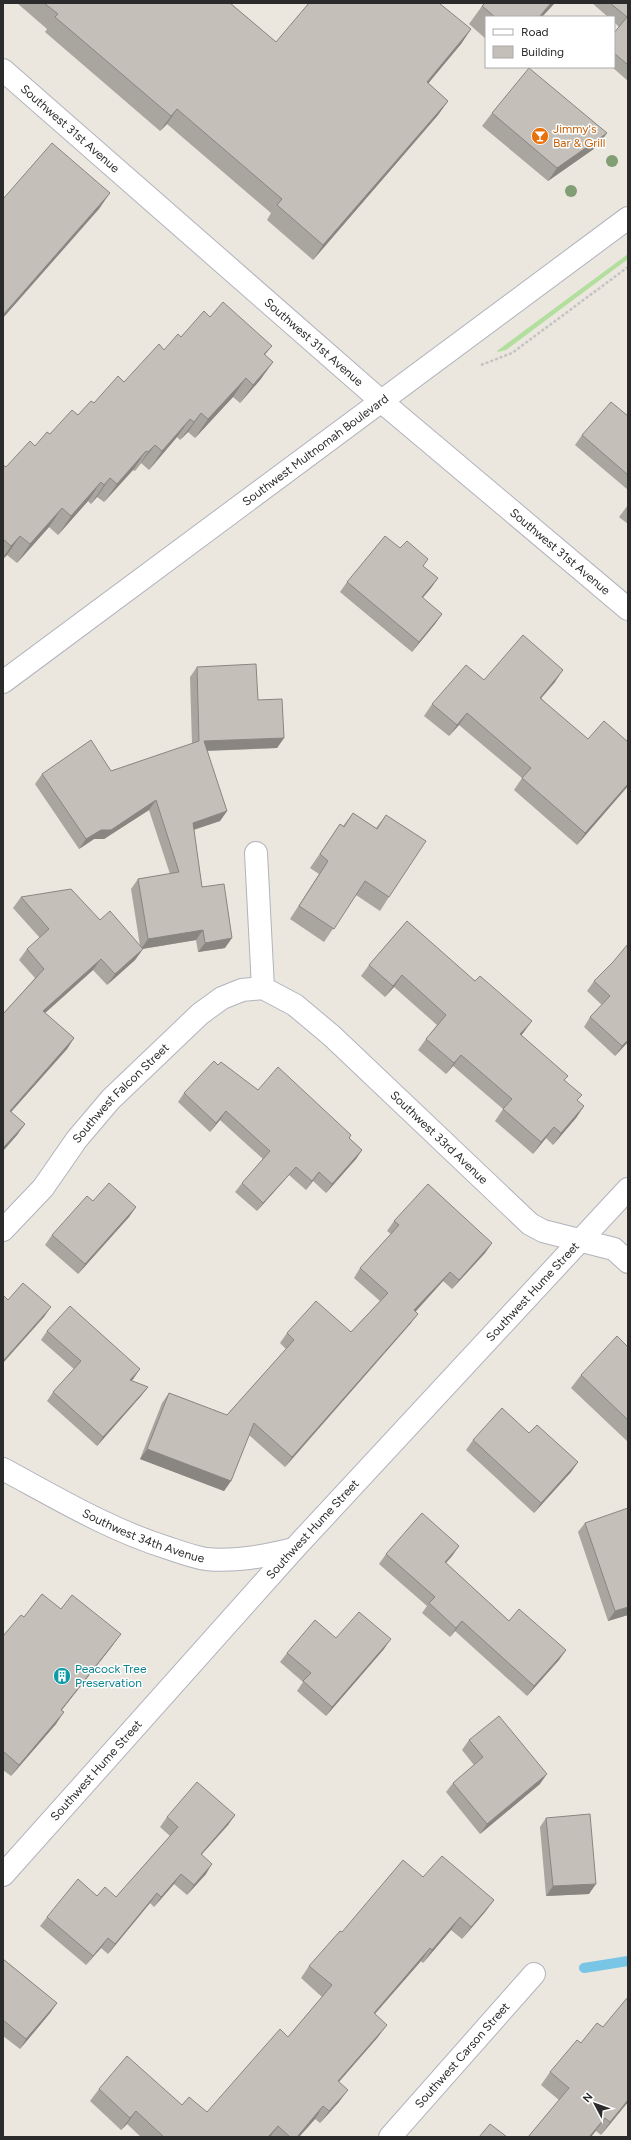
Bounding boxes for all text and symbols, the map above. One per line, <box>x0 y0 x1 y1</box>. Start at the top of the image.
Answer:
legend <box>485 16 615 68</box>
text: Road <box>521 25 549 39</box>
text: Building <box>521 45 564 59</box>
street label: Southwest 31st Avenue <box>18 82 122 176</box>
place label: Jimmy's Bar & Grill <box>553 122 605 150</box>
bar icon: Jimmy's Bar & Grill <box>530 126 550 146</box>
street label: Southwest 31st Avenue <box>262 295 366 389</box>
street label: Southwest Multnomah Boulevard <box>240 391 391 509</box>
street label: Southwest 31st Avenue <box>507 506 613 598</box>
street label: Southwest Falcon Street <box>70 1040 172 1146</box>
street label: Southwest 33rd Avenue <box>387 1088 491 1187</box>
street label: Southwest Hume Street <box>483 1239 582 1344</box>
street label: Southwest Hume Street <box>263 1476 362 1582</box>
street label: Southwest 34th Avenue <box>80 1506 206 1566</box>
place label: Peacock Tree Preservation <box>75 1662 147 1690</box>
building icon: Peacock Tree Preservation <box>52 1666 72 1686</box>
street label: Southwest Hume Street <box>48 1717 145 1824</box>
street label: Southwest Carson Street <box>412 1999 513 2111</box>
north arrow <box>575 2084 615 2124</box>
text: N <box>580 2090 596 2105</box>

